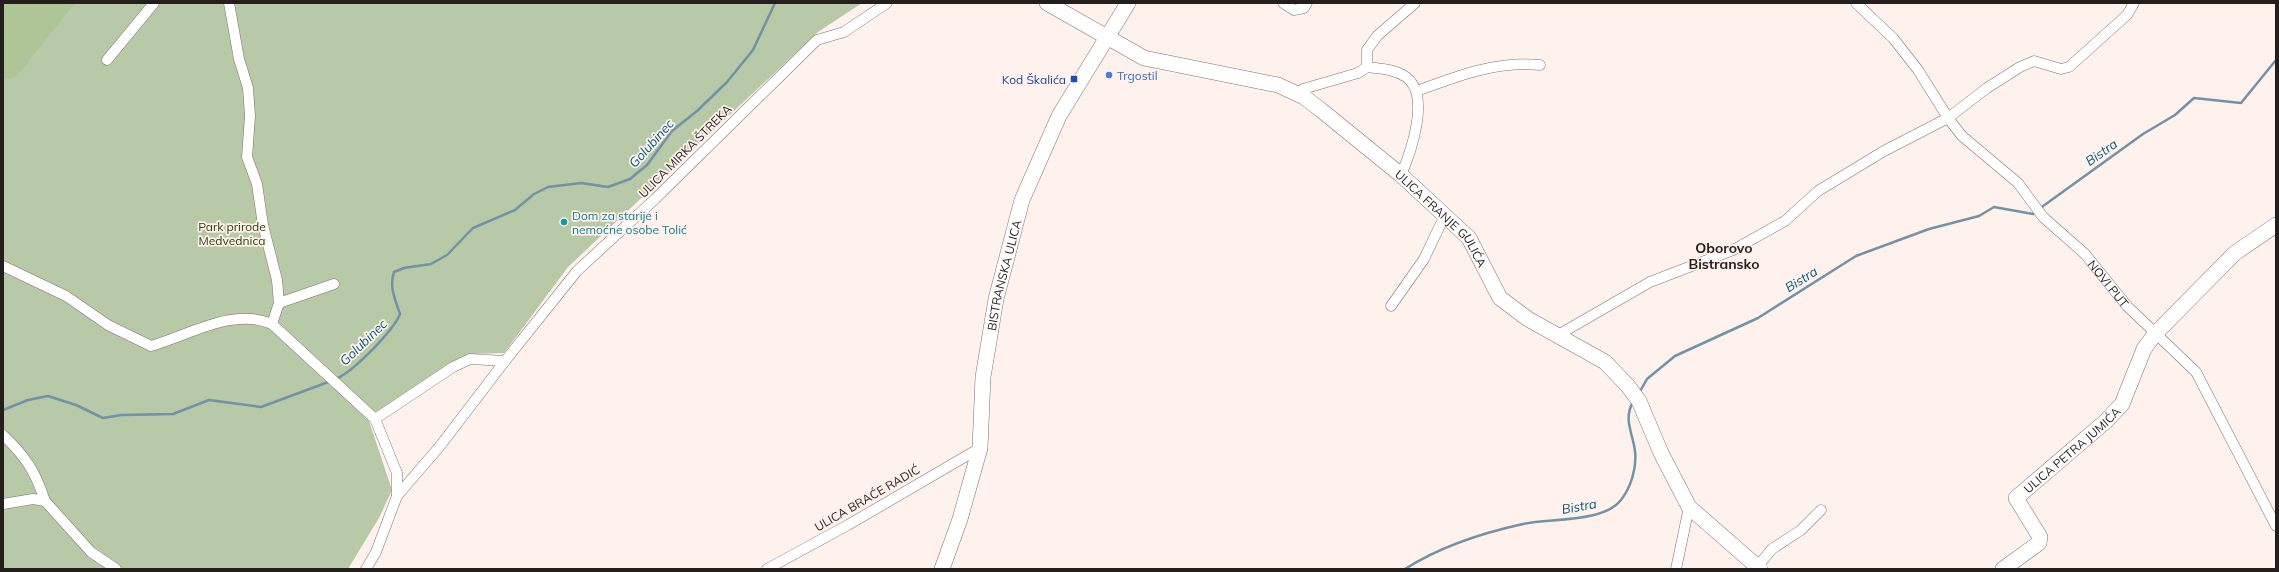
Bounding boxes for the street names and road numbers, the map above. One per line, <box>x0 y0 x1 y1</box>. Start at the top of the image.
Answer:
street label: ULICA MIRKA ŠTREKA <box>635 101 735 201</box>
street label: ULICA FRANJE GULIĆA <box>1392 166 1490 270</box>
street label: BISTRANSKA ULICA <box>983 218 1024 332</box>
street label: NOVI PUT <box>2085 257 2133 311</box>
street label: ULICA PETRA JUMIĆA <box>2020 403 2123 496</box>
street label: ULICA BRAĆE RADIĆ <box>812 462 922 534</box>

